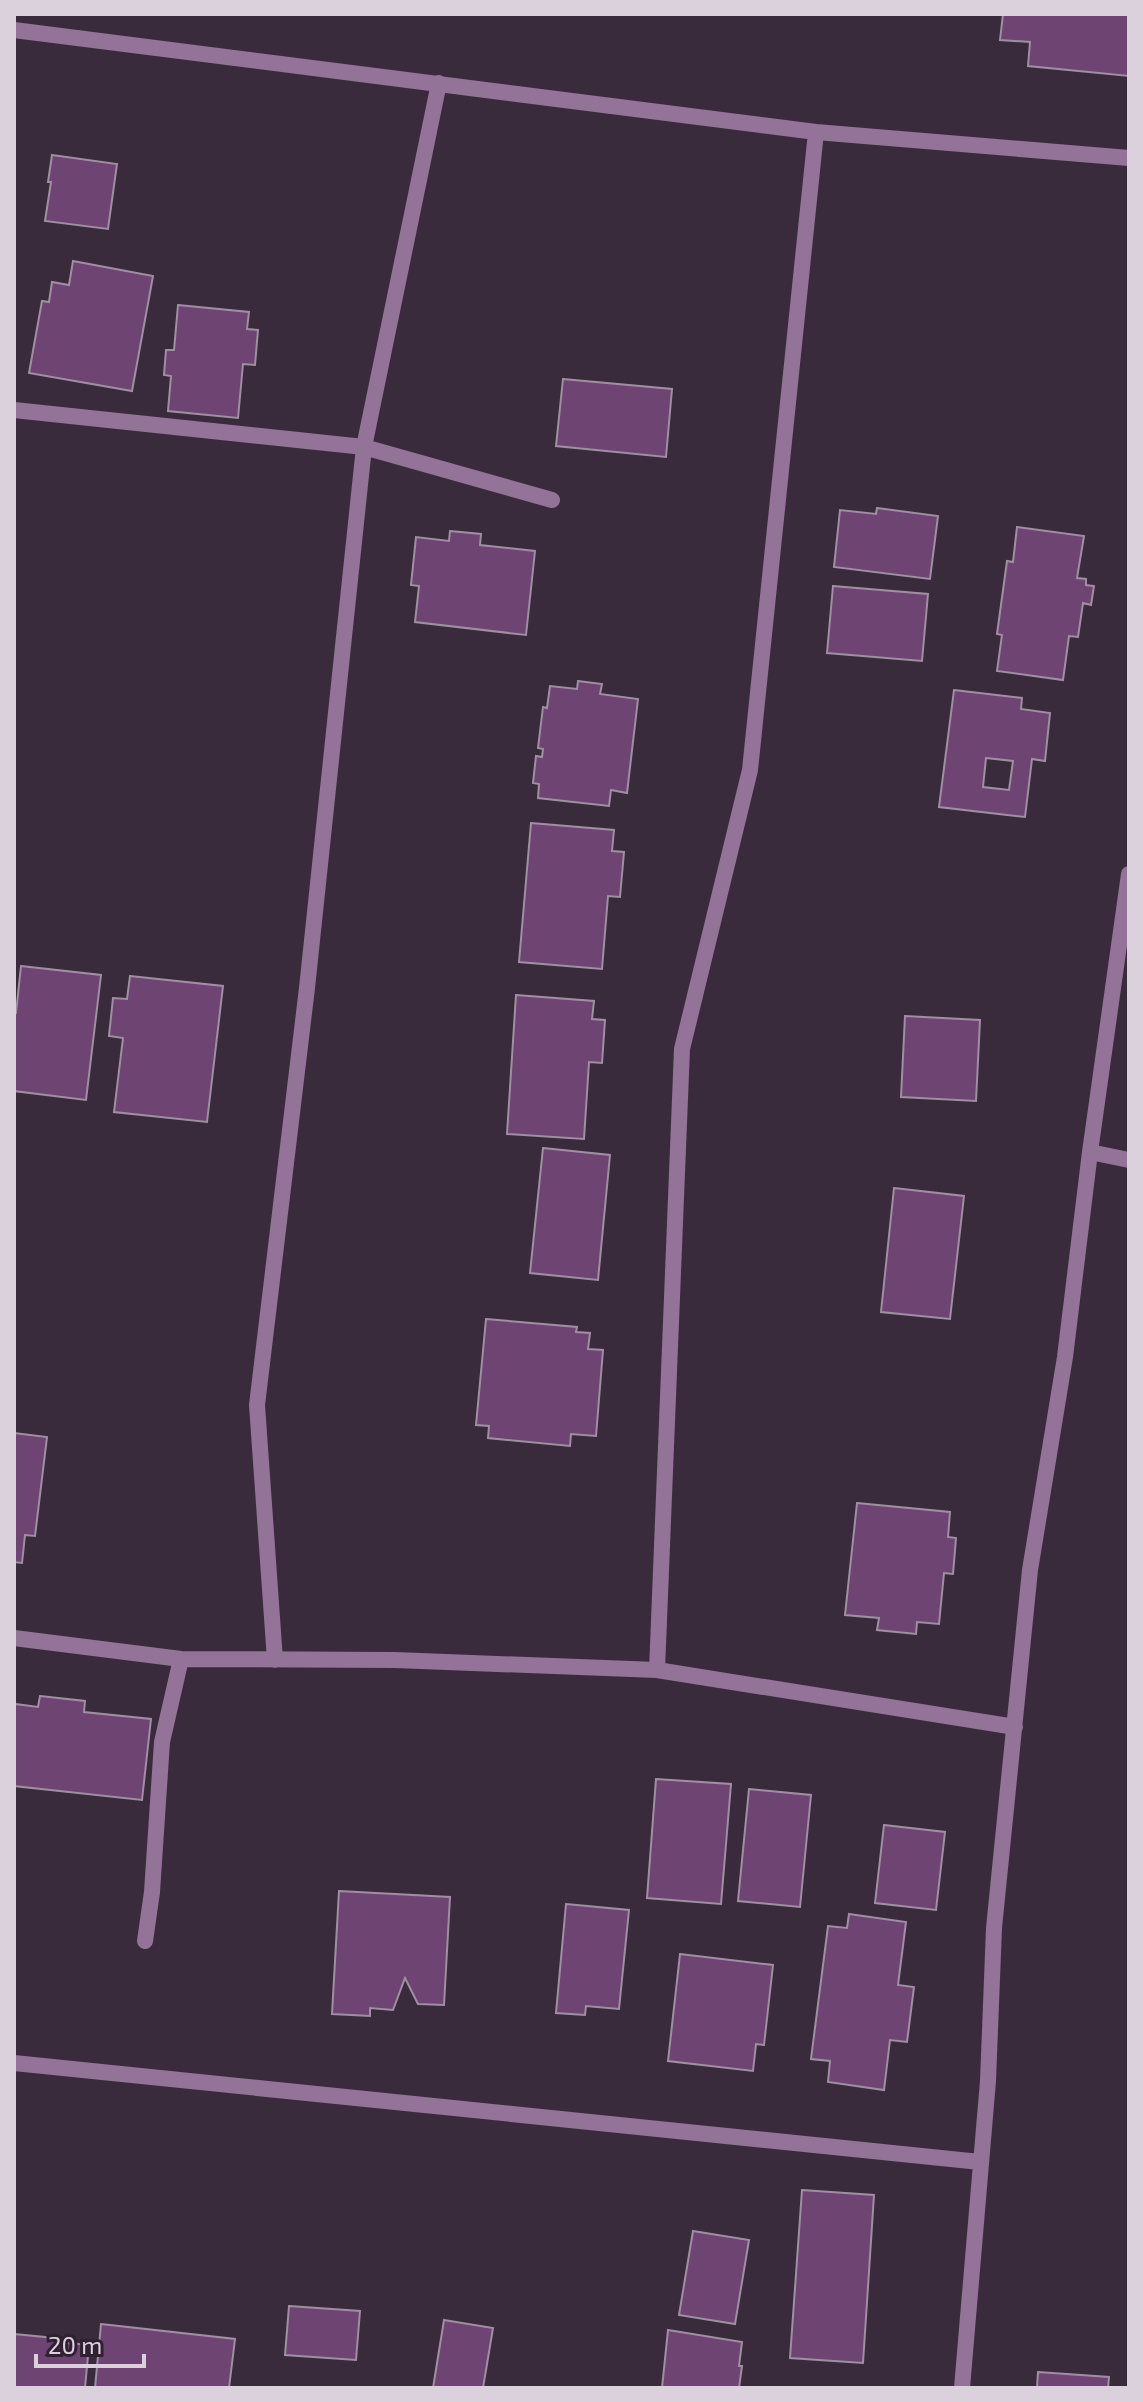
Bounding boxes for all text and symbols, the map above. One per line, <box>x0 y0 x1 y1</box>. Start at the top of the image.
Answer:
scale bar <box>36 2318 144 2368</box>
text: 20 m <box>48 2330 102 2359</box>

